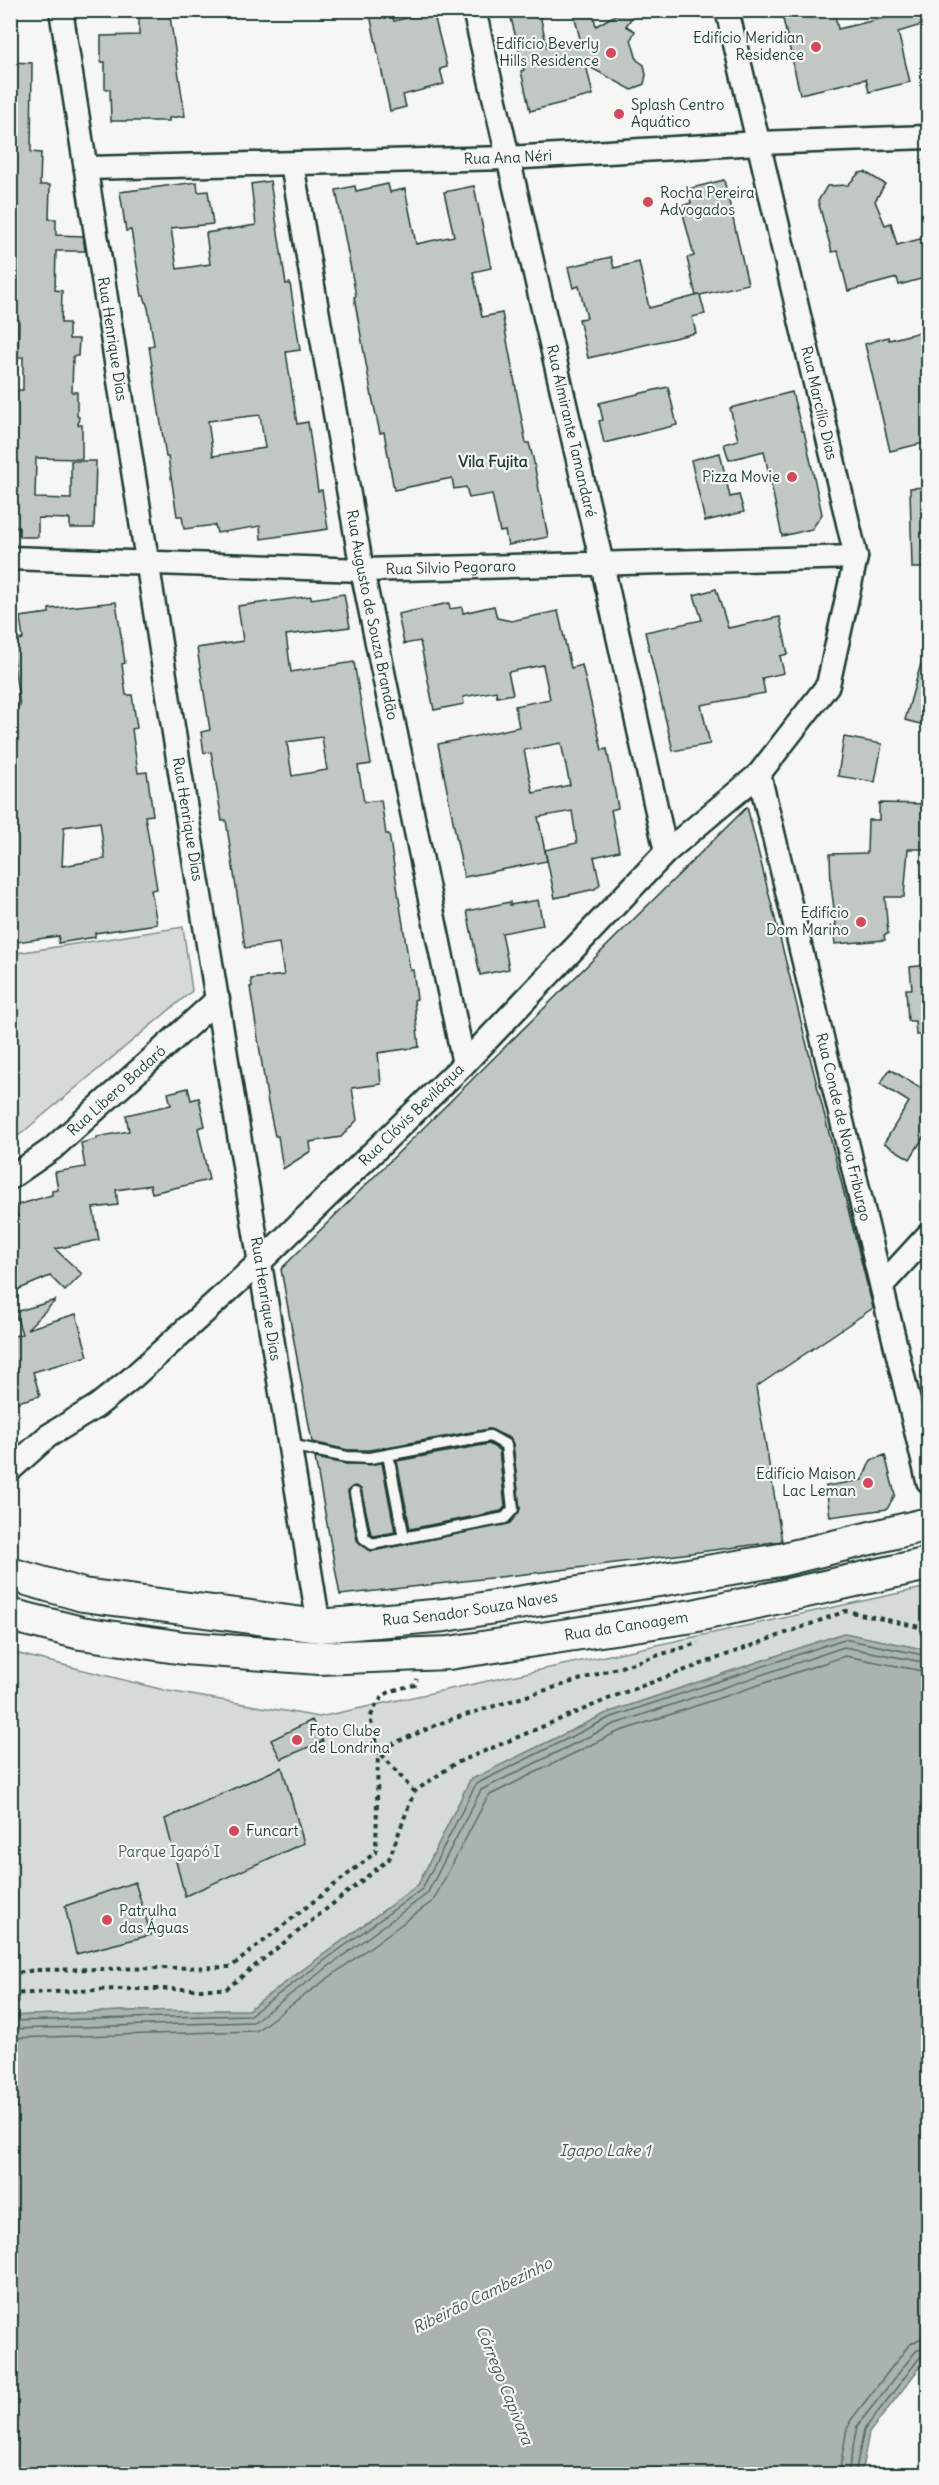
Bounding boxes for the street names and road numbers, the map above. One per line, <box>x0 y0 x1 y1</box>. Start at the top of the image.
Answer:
street label: Rua Ana Néri <box>463 145 553 168</box>
street label: Rua Henrique Dias <box>94 276 132 402</box>
street label: Rua Almirante Tamandaré <box>543 343 601 519</box>
street label: Rua Marcílio Dias <box>797 344 842 462</box>
street label: Rua Augusto de Souza Brandão <box>343 508 403 722</box>
street label: Rua Silvio Pegoraro <box>385 556 516 578</box>
street label: Rua Henrique Dias <box>169 756 208 883</box>
street label: Rua Conde de Nova Friburgo <box>812 1031 876 1223</box>
street label: Rua Líbero Badaró <box>63 1041 169 1140</box>
street label: Rua Clóvis Beviláqua <box>355 1059 468 1170</box>
street label: Rua Henrique Dias <box>247 1235 286 1362</box>
street label: Rua Senador Souza Naves <box>382 1587 559 1629</box>
street label: Rua da Canoagem <box>563 1607 689 1644</box>

